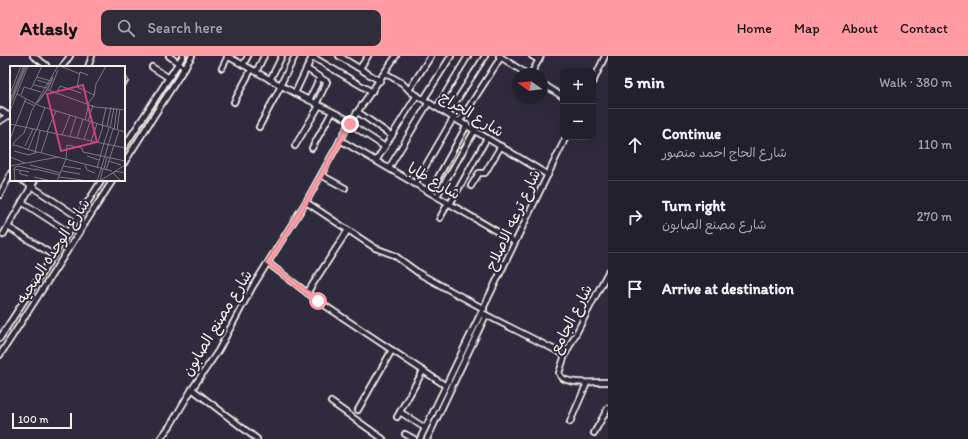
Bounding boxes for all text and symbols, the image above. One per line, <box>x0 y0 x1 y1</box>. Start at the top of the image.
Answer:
search box <box>101 10 381 46</box>
text: Atlasly <box>20 17 77 40</box>
icon: search <box>115 17 137 39</box>
text: Search here <box>147 19 223 37</box>
text: Home <box>737 20 772 37</box>
text: Map <box>794 20 820 37</box>
text: About <box>842 20 878 37</box>
text: Contact <box>900 20 948 37</box>
inset map <box>10 66 125 181</box>
north arrow <box>512 68 548 104</box>
map controls <box>560 68 596 140</box>
button: + <box>560 68 596 104</box>
text: 5 min <box>624 72 664 92</box>
text: Walk · 380 m <box>879 75 952 90</box>
street label: شارع الجراج <box>436 87 507 142</box>
button: − <box>560 104 596 140</box>
route end <box>341 115 359 133</box>
text: Continue <box>662 125 721 143</box>
icon: ahead <box>624 134 646 156</box>
text: 110 m <box>918 137 952 152</box>
text: شارع الحاج احمد منصور <box>662 145 787 160</box>
street label: شارع طابا <box>404 159 464 204</box>
street label: شارع ترعه الاصلاح <box>482 167 545 274</box>
street label: شارع الوحده الصحيه <box>12 195 95 308</box>
text: Turn right <box>662 197 726 215</box>
icon: right <box>624 206 646 228</box>
text: 270 m <box>917 209 952 224</box>
text: شارع مصنع الصابون <box>662 217 767 232</box>
street label: شارع مصنع الصابون <box>178 267 258 380</box>
icon: arrive <box>624 278 646 300</box>
text: Arrive at destination <box>662 280 794 298</box>
street label: شارع الجامع <box>546 281 598 358</box>
route start <box>309 292 327 310</box>
scale bar <box>12 411 72 430</box>
text: 100 m <box>18 413 48 426</box>

